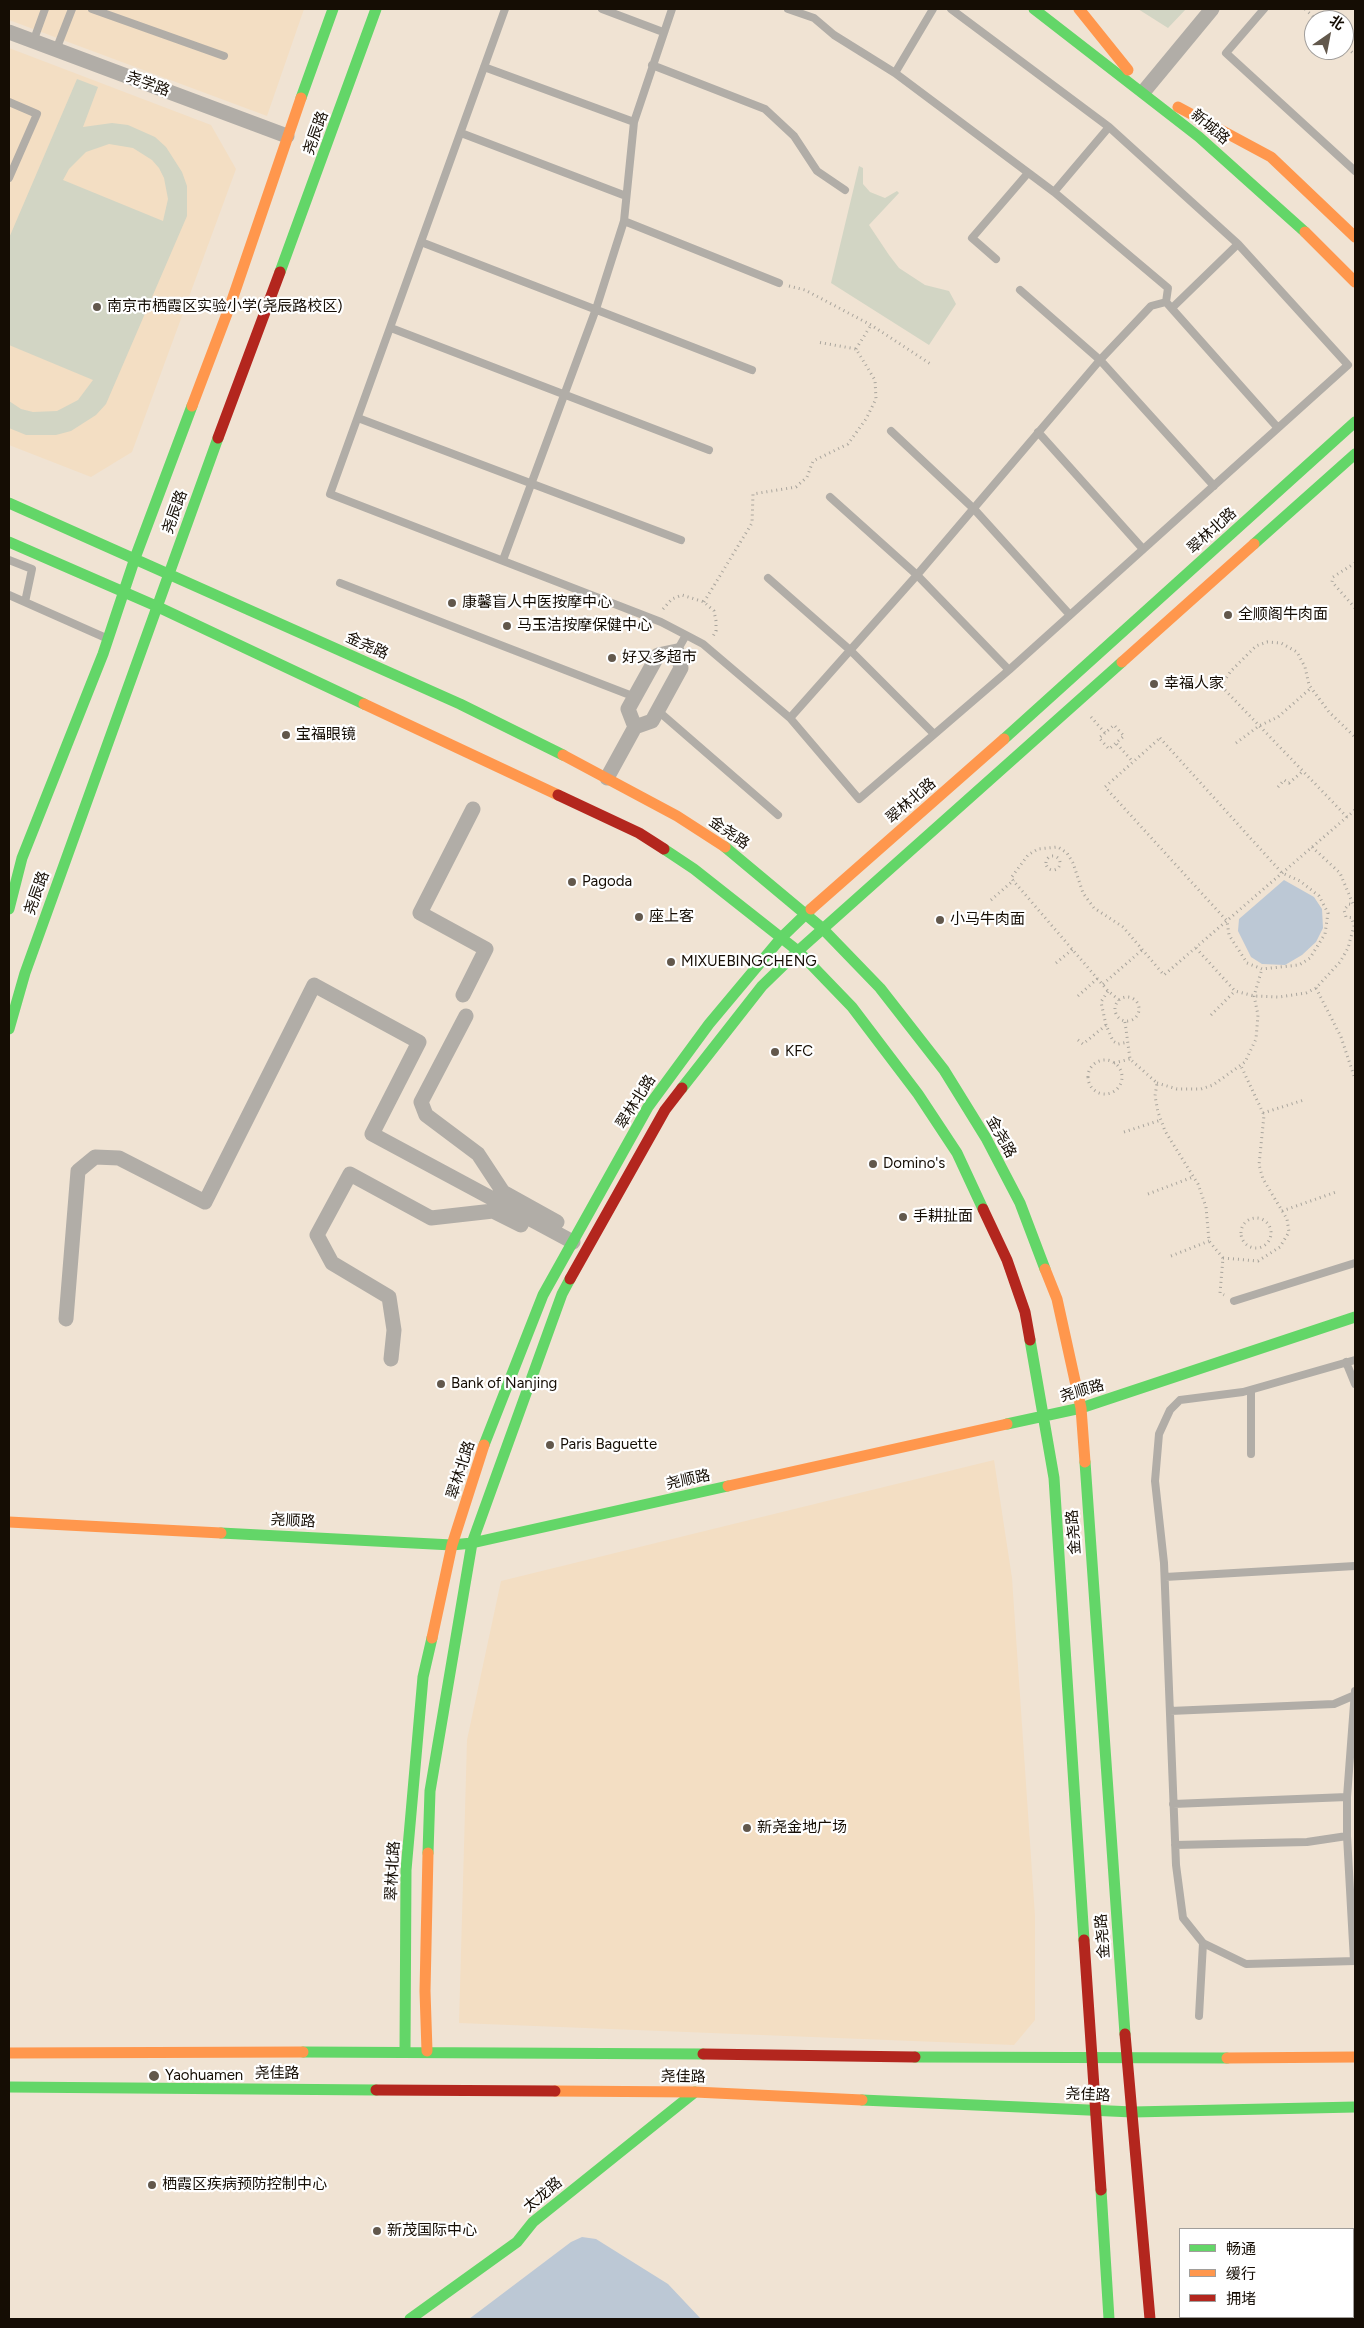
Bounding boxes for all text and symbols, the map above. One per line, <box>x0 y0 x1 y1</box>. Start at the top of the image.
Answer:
north arrow <box>1304 10 1354 60</box>
text: 北 <box>1326 12 1347 34</box>
street label: 尧学路 <box>124 68 172 100</box>
street label: 新城路 <box>1187 106 1233 148</box>
street label: 尧辰路 <box>300 109 332 157</box>
place label: 南京市栖霞区实验小学(尧辰路校区) <box>107 298 343 316</box>
marker: 南京市栖霞区实验小学(尧辰路校区) <box>91 301 103 313</box>
street label: 尧辰路 <box>159 488 191 536</box>
street label: 翠林北路 <box>1184 504 1240 558</box>
place label: 康馨盲人中医按摩中心 <box>462 594 612 612</box>
marker: 康馨盲人中医按摩中心 <box>446 597 458 609</box>
place label: 全顺阁牛肉面 <box>1238 606 1328 624</box>
marker: 全顺阁牛肉面 <box>1222 609 1234 621</box>
place label: 马玉洁按摩保健中心 <box>517 617 652 635</box>
marker: 马玉洁按摩保健中心 <box>501 620 513 632</box>
street label: 金尧路 <box>343 629 391 663</box>
place label: 好又多超市 <box>622 649 697 667</box>
marker: 好又多超市 <box>606 652 618 664</box>
place label: 幸福人家 <box>1164 675 1224 693</box>
marker: 幸福人家 <box>1148 678 1160 690</box>
place label: 宝福眼镜 <box>296 726 356 744</box>
marker: 宝福眼镜 <box>280 729 292 741</box>
street label: 翠林北路 <box>882 775 940 827</box>
street label: 金尧路 <box>705 813 753 853</box>
street label: 尧辰路 <box>21 869 53 917</box>
place label: Pagoda <box>582 873 632 891</box>
marker: Pagoda <box>566 876 578 888</box>
place label: 座上客 <box>649 908 694 926</box>
marker: 座上客 <box>633 911 645 923</box>
place label: 小马牛肉面 <box>950 911 1025 929</box>
marker: 小马牛肉面 <box>934 914 946 926</box>
place label: MIXUEBINGCHENG <box>681 953 817 971</box>
marker: MIXUEBINGCHENG <box>665 956 677 968</box>
place label: KFC <box>785 1043 813 1061</box>
marker: KFC <box>769 1046 781 1058</box>
street label: 翠林北路 <box>612 1072 660 1132</box>
street label: 金尧路 <box>982 1113 1020 1161</box>
place label: Domino's <box>883 1155 945 1173</box>
marker: Domino's <box>867 1158 879 1170</box>
place label: 手耕扯面 <box>913 1208 973 1226</box>
marker: 手耕扯面 <box>897 1211 909 1223</box>
place label: Bank of Nanjing <box>451 1375 557 1393</box>
street label: 尧顺路 <box>1058 1376 1106 1406</box>
marker: Bank of Nanjing <box>435 1378 447 1390</box>
place label: Paris Baguette <box>560 1436 657 1454</box>
street label: 翠林北路 <box>443 1439 479 1501</box>
marker: Paris Baguette <box>544 1439 556 1451</box>
street label: 尧顺路 <box>664 1467 712 1493</box>
street label: 金尧路 <box>1063 1509 1085 1555</box>
street label: 尧顺路 <box>270 1511 316 1531</box>
place label: 新尧金地广场 <box>757 1819 847 1837</box>
marker: 新尧金地广场 <box>741 1822 753 1834</box>
street label: 翠林北路 <box>382 1841 404 1901</box>
street label: 金尧路 <box>1092 1913 1114 1959</box>
street label: 尧佳路 <box>255 2065 299 2083</box>
place label: Yaohuamen <box>165 2067 243 2085</box>
street label: 尧佳路 <box>660 2068 706 2086</box>
marker: Yaohuamen <box>147 2069 161 2083</box>
street label: 尧佳路 <box>1065 2085 1111 2105</box>
street label: 太龙路 <box>520 2174 566 2216</box>
place label: 栖霞区疾病预防控制中心 <box>162 2176 327 2194</box>
marker: 栖霞区疾病预防控制中心 <box>146 2179 158 2191</box>
place label: 新茂国际中心 <box>387 2222 477 2240</box>
marker: 新茂国际中心 <box>371 2225 383 2237</box>
legend <box>1179 2228 1354 2318</box>
text: 畅通 <box>1226 2240 1256 2258</box>
text: 缓行 <box>1226 2265 1256 2283</box>
text: 拥堵 <box>1226 2290 1256 2308</box>

